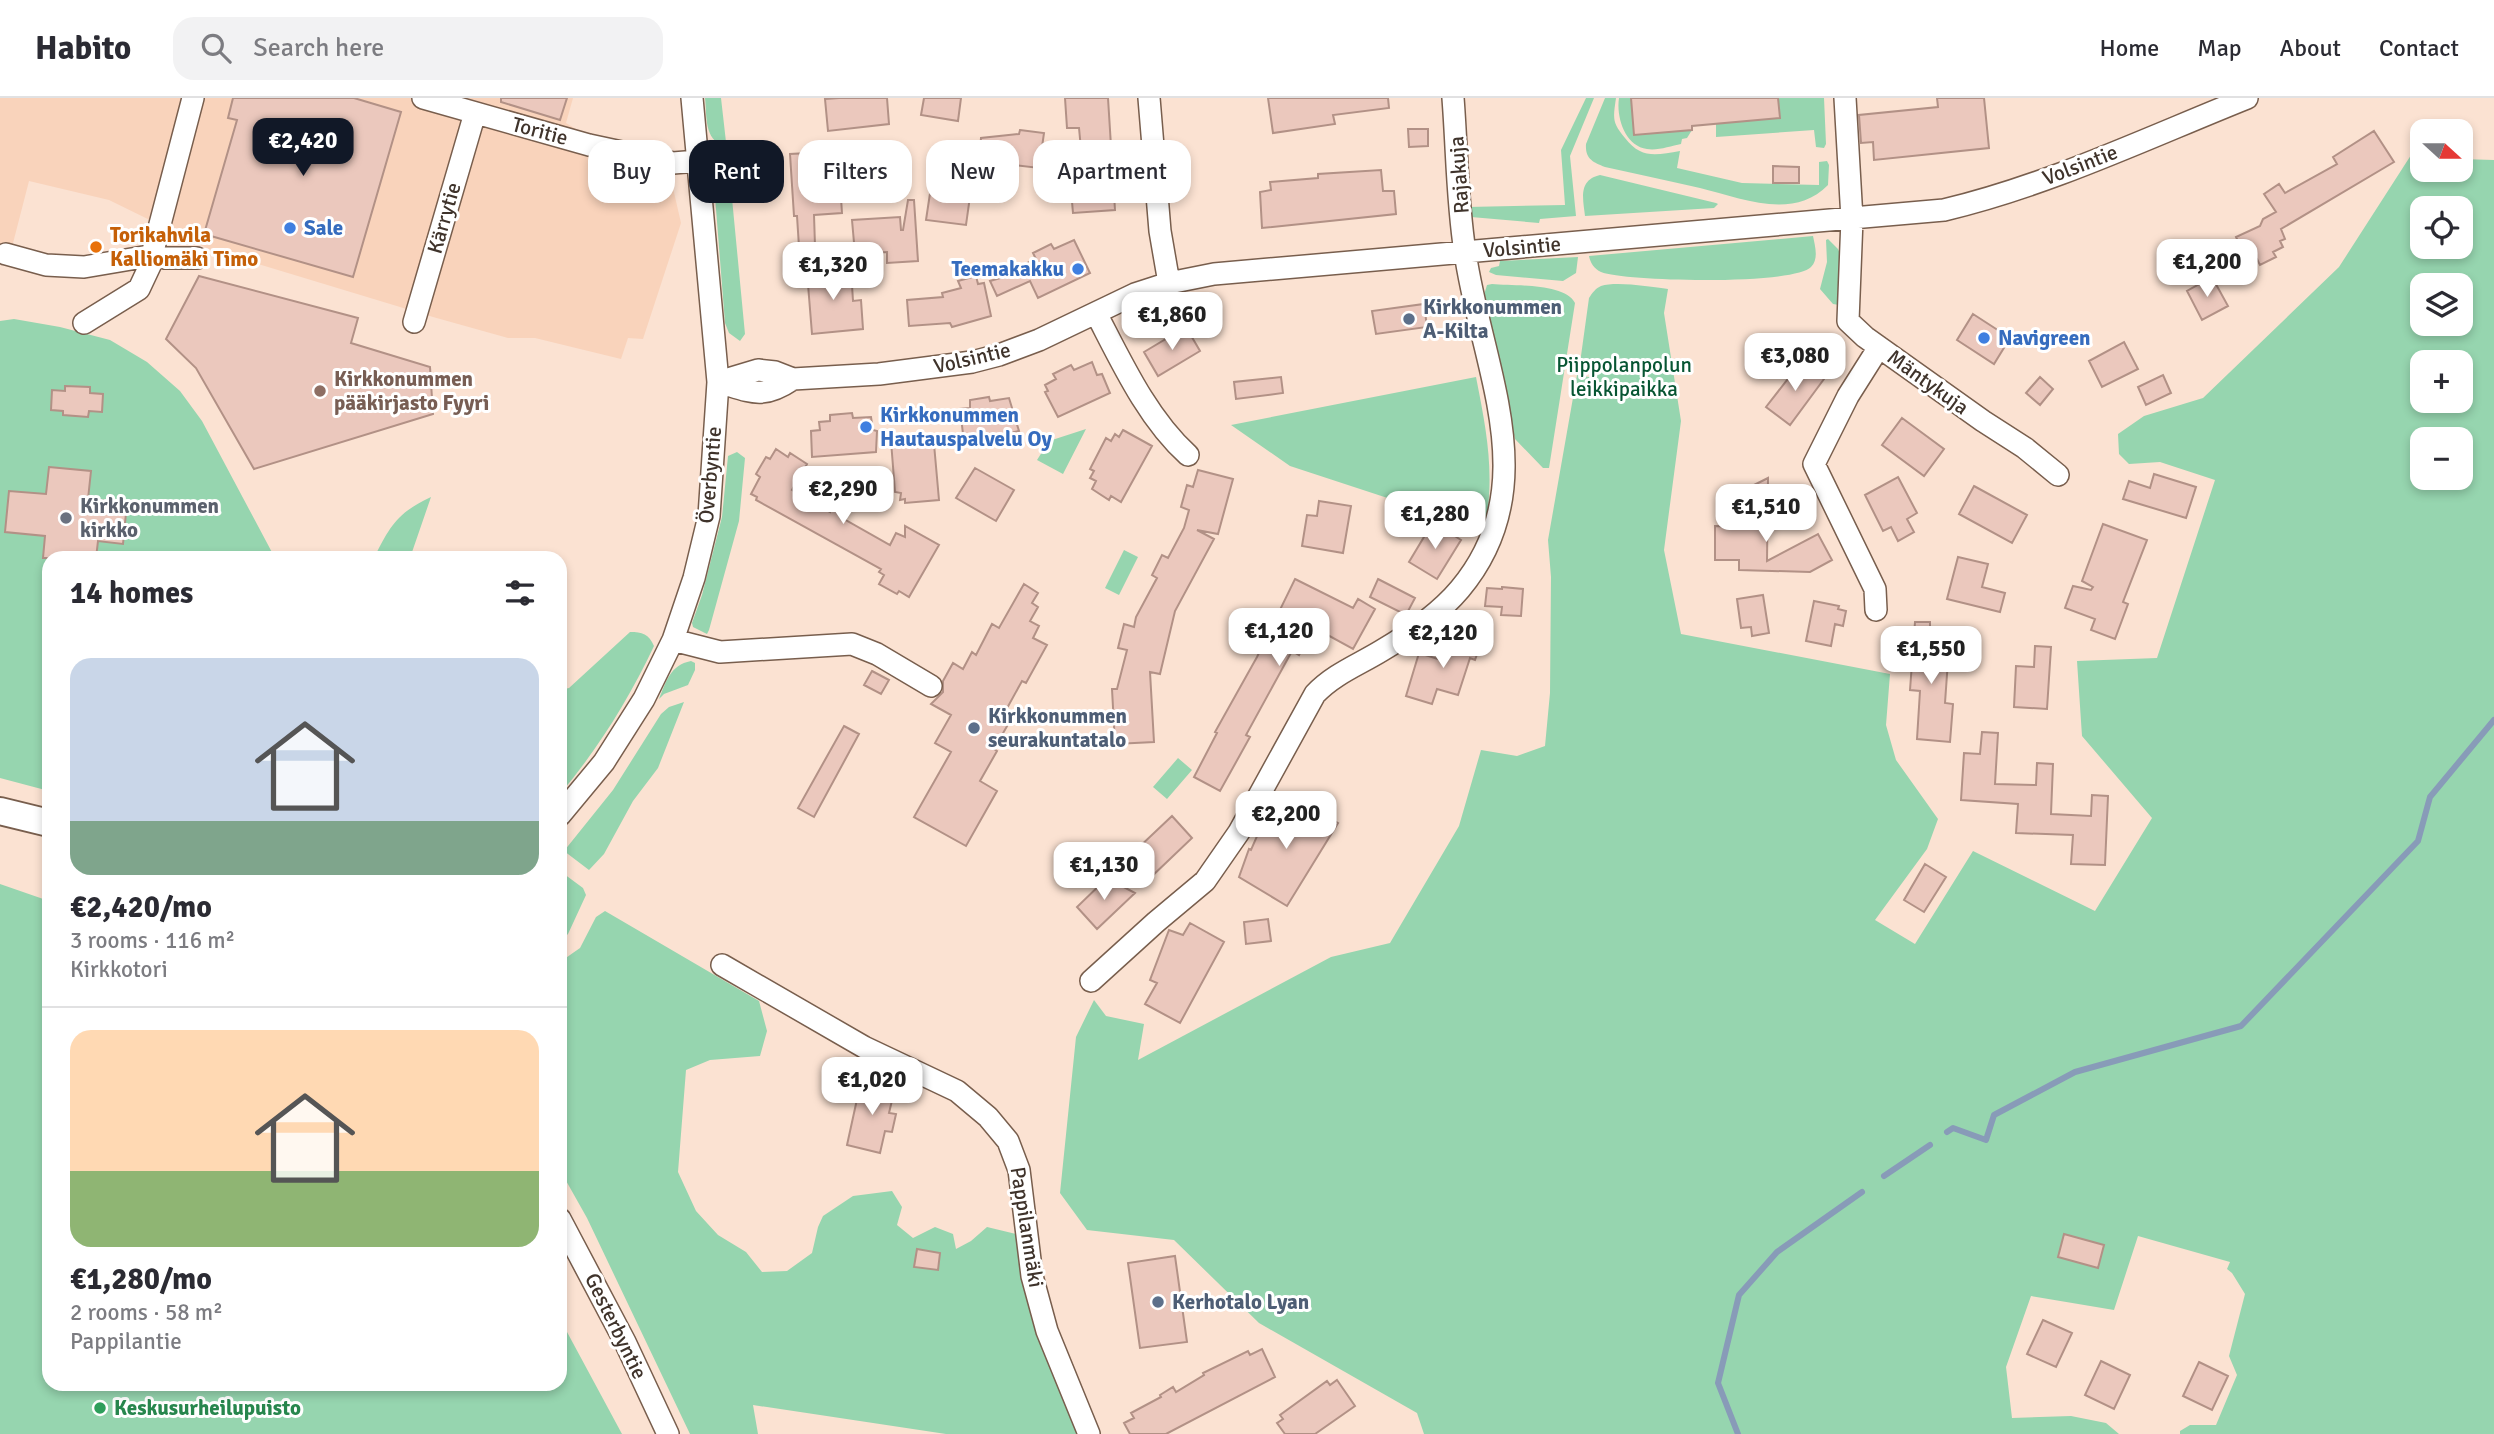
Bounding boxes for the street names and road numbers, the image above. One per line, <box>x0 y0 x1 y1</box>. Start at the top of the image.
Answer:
street label: Toritie <box>509 111 571 151</box>
street label: Rajakuja <box>1443 135 1475 215</box>
street label: Volsintie <box>2039 139 2121 191</box>
street label: Kärrytie <box>421 179 467 257</box>
street label: Volsintie <box>1482 231 1562 263</box>
street label: Volsintie <box>931 337 1013 379</box>
street label: Mäntykuja <box>1882 344 1974 420</box>
street label: Överbyntie <box>693 425 727 525</box>
street label: Pappilanmäki <box>1005 1165 1049 1289</box>
street label: Gesterbyntie <box>579 1269 653 1383</box>

